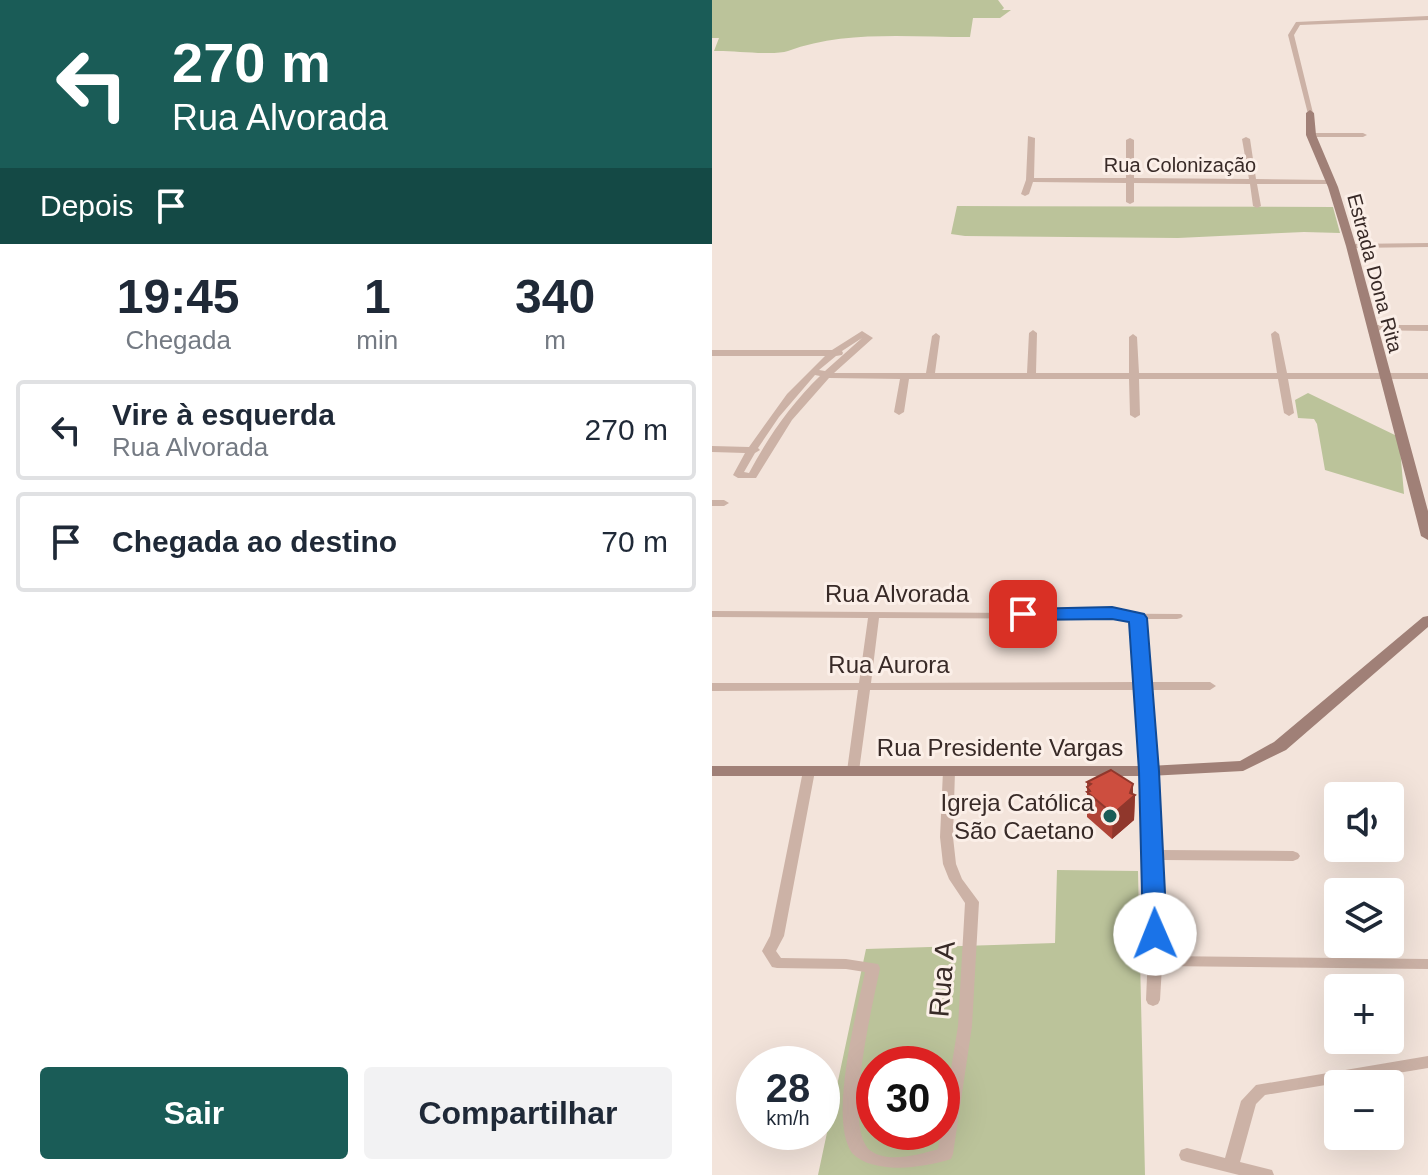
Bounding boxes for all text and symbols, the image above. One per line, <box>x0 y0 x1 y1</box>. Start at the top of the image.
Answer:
text: 270 m <box>172 31 331 94</box>
icon: left <box>40 32 144 136</box>
text: Rua Alvorada <box>172 97 388 138</box>
street label: Rua Colonização <box>1104 154 1256 176</box>
icon: arrive <box>149 184 193 228</box>
text: Depois <box>40 189 133 222</box>
street label: Estrada Dona Rita <box>1343 191 1407 356</box>
text: 19:45 <box>117 270 240 323</box>
text: 1 <box>364 270 391 323</box>
text: 340 <box>515 270 595 323</box>
text: Chegada <box>125 325 231 355</box>
text: min <box>356 325 398 355</box>
text: m <box>544 325 566 355</box>
text: Vire à esquerda <box>112 398 335 431</box>
icon: left <box>44 408 88 452</box>
text: 270 m <box>585 413 668 446</box>
text: Rua Alvorada <box>112 432 268 462</box>
icon: arrive <box>44 520 88 564</box>
text: Chegada ao destino <box>112 525 397 558</box>
text: 70 m <box>601 525 668 558</box>
street label: Rua Alvorada <box>825 580 970 607</box>
pin <box>989 580 1057 648</box>
icon: arrive <box>1001 592 1045 636</box>
street label: Rua Aurora <box>828 651 950 678</box>
street label: Rua Presidente Vargas <box>877 734 1123 761</box>
map controls <box>1324 782 1404 1150</box>
button: sound <box>1324 782 1404 862</box>
place label: Igreja Católica São Caetano <box>941 789 1095 844</box>
marker: Igreja Católica São Caetano <box>1101 807 1119 825</box>
button: layers <box>1324 878 1404 958</box>
position arrow <box>1113 892 1197 976</box>
street label: Rua A <box>923 939 961 1018</box>
button: + <box>1324 974 1404 1054</box>
speed limit sign: 30 <box>856 1046 960 1150</box>
text: 28 <box>766 1066 810 1110</box>
button: Sair <box>40 1067 348 1159</box>
button: Compartilhar <box>364 1067 672 1159</box>
button: − <box>1324 1070 1404 1150</box>
text: km/h <box>766 1107 810 1129</box>

